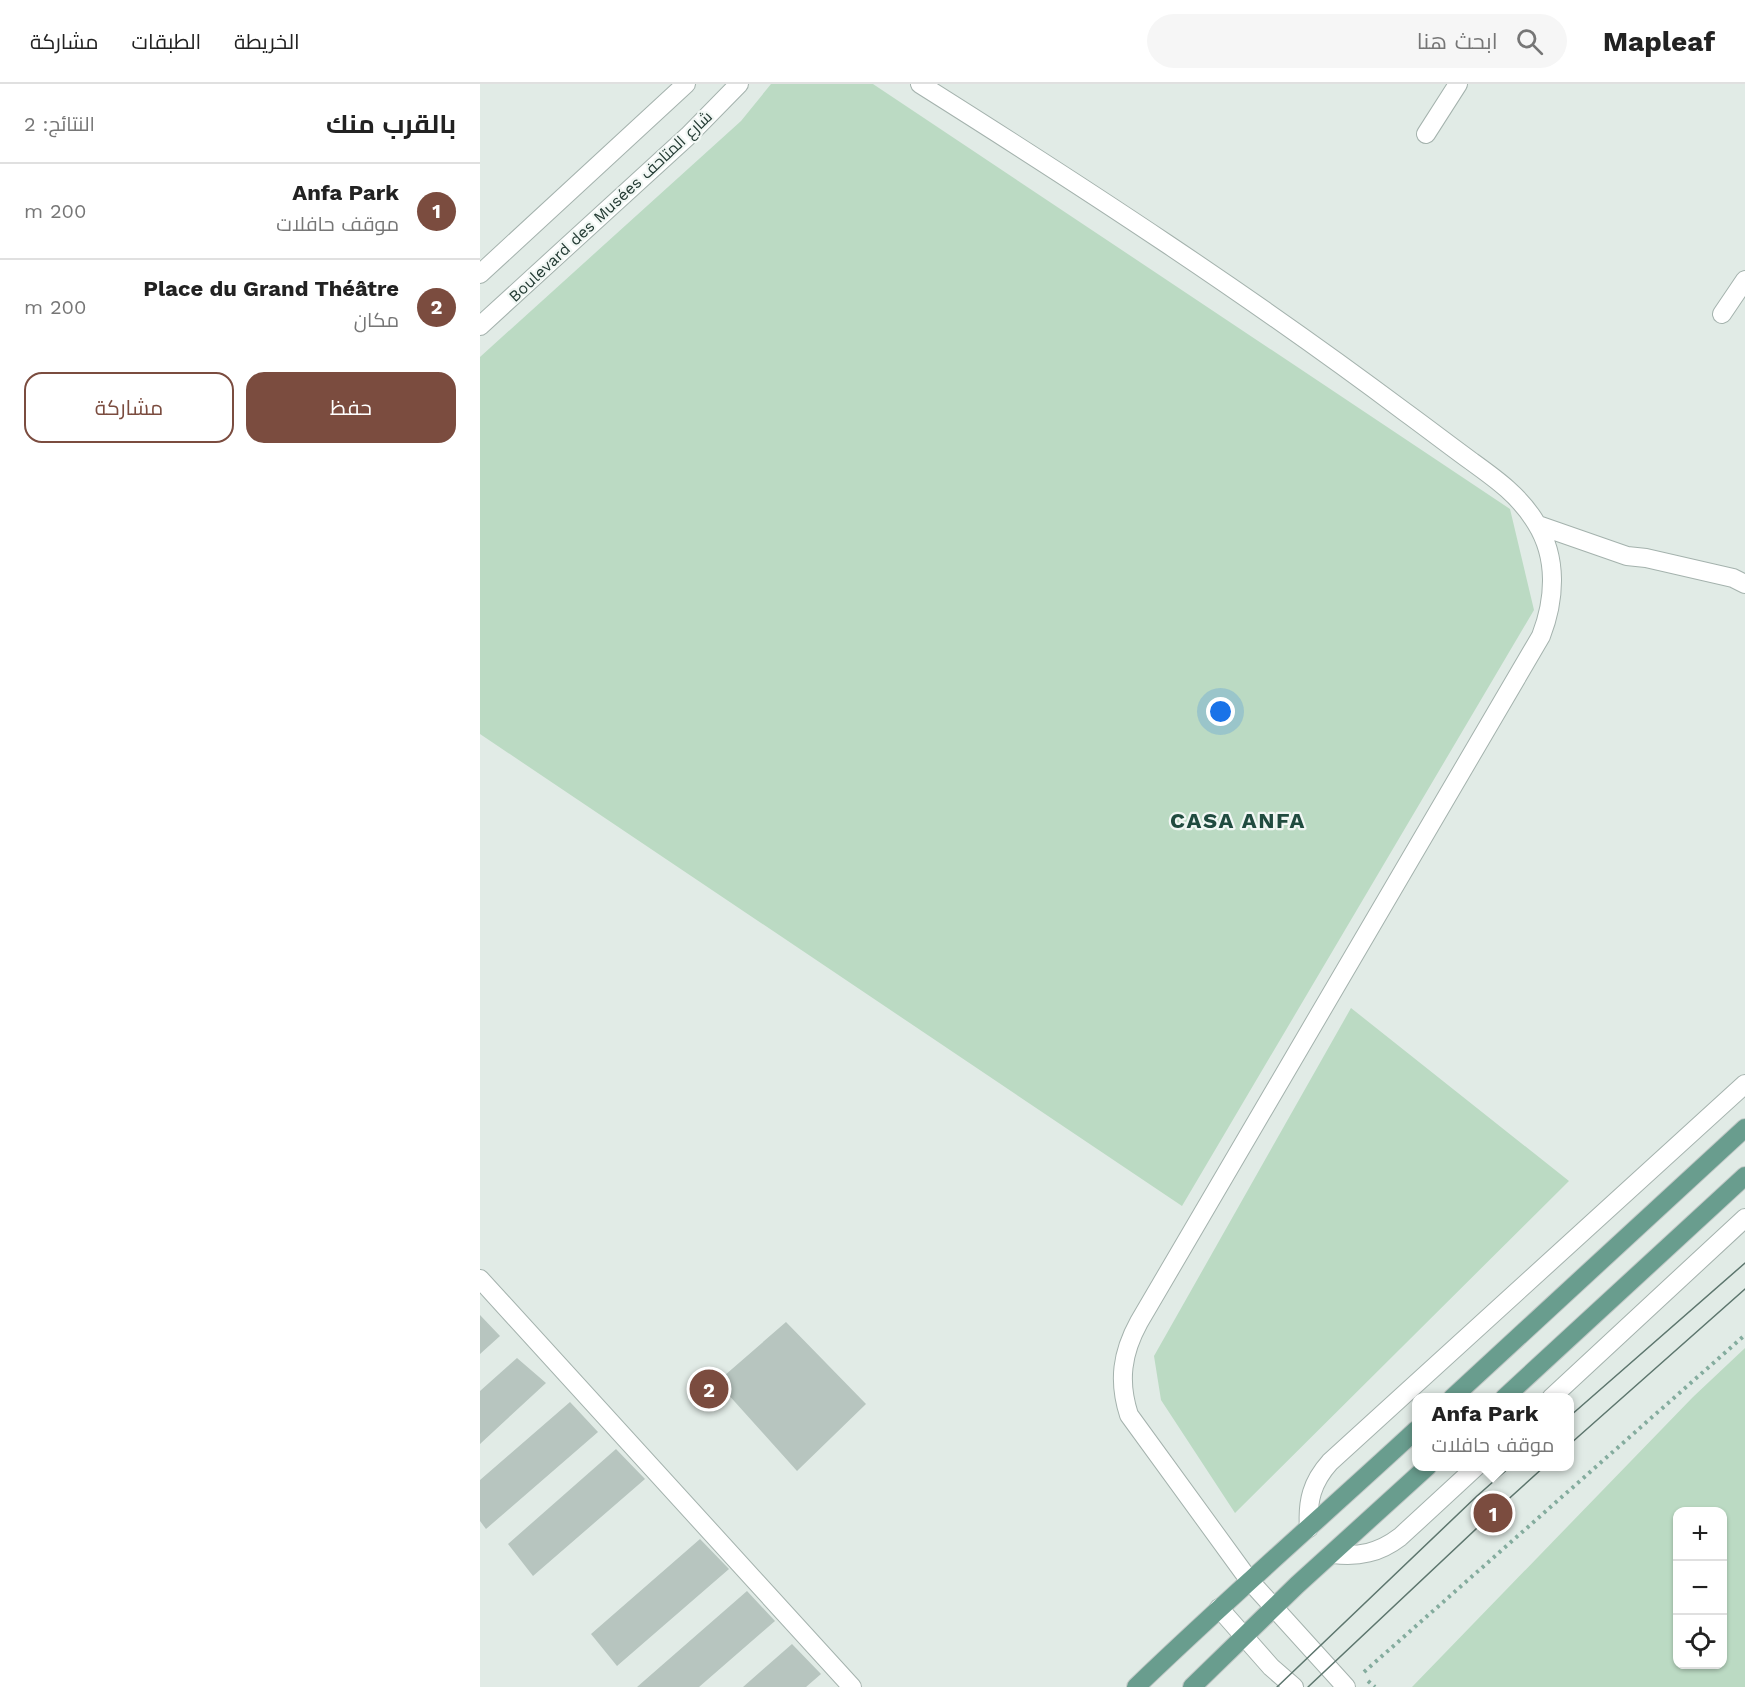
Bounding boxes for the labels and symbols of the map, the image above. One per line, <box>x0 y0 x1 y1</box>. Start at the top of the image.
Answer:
street label: Boulevard des Musées شارع المتاحف <box>505 107 717 307</box>
your location <box>1206 697 1235 726</box>
district label: CASA ANFA <box>1170 808 1306 833</box>
pin: 2 <box>690 1366 728 1412</box>
pin: 1 <box>1474 1490 1512 1536</box>

